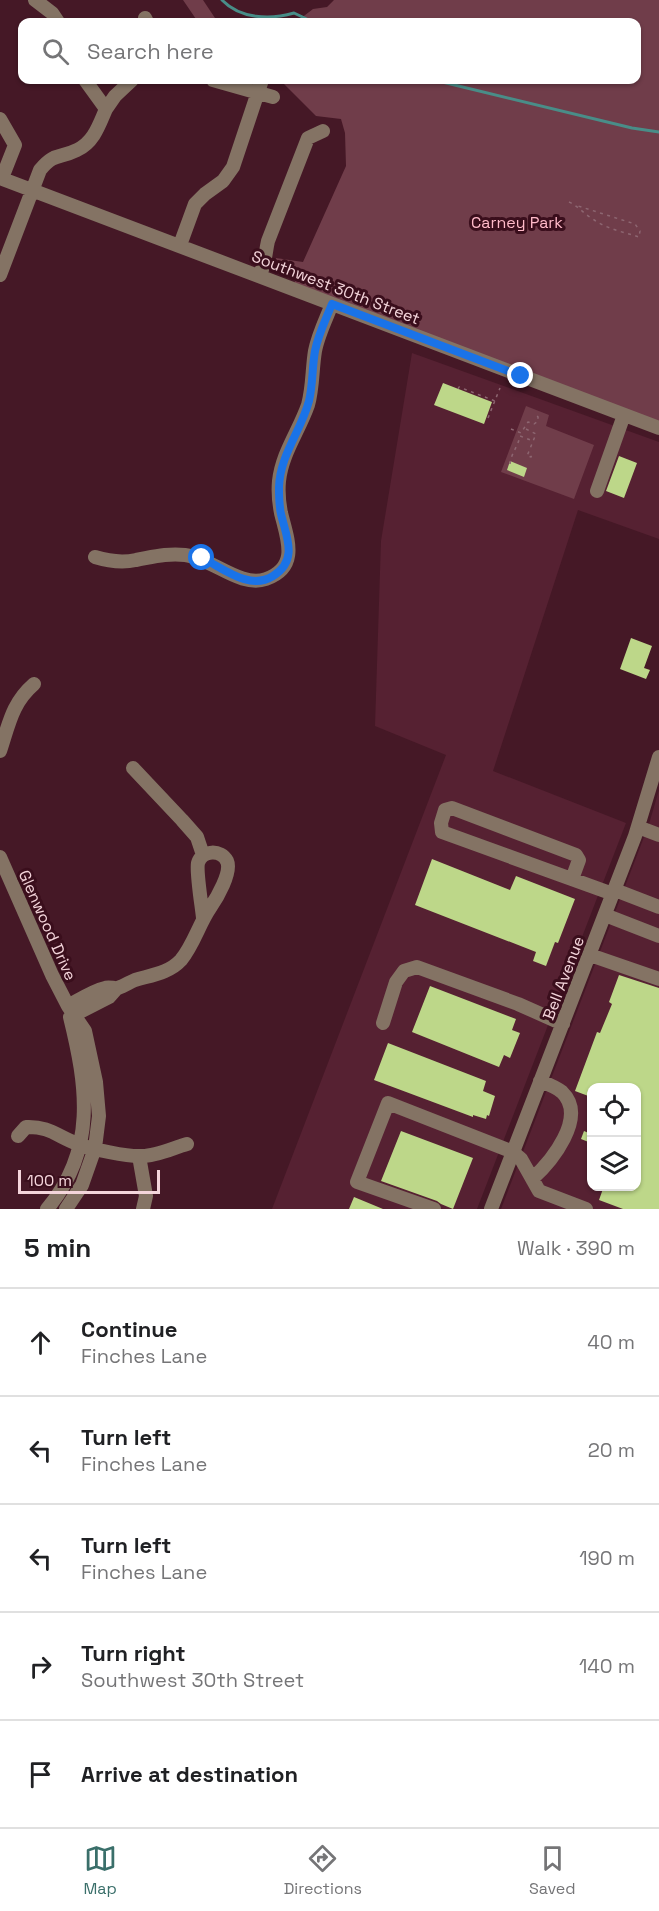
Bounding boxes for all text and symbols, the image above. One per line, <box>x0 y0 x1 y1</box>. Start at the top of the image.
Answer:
search box <box>18 18 641 84</box>
icon: search <box>39 35 72 68</box>
text: Search here <box>87 37 214 65</box>
park label: Carney Park <box>471 212 563 233</box>
street label: Southwest 30th Street <box>249 246 423 329</box>
route end <box>507 362 533 388</box>
route start <box>188 544 214 570</box>
street label: Glenwood Drive <box>14 867 81 984</box>
street label: Bell Avenue <box>538 933 589 1023</box>
map controls <box>587 1083 641 1191</box>
button: locate <box>587 1083 641 1137</box>
button: layers <box>587 1137 641 1191</box>
scale bar <box>18 1167 160 1194</box>
text: 100 m <box>27 1170 72 1191</box>
text: 5 min <box>24 1231 91 1265</box>
text: Walk · 390 m <box>517 1235 635 1261</box>
text: Continue <box>81 1315 177 1343</box>
icon: ahead <box>24 1326 57 1359</box>
text: 40 m <box>587 1329 635 1355</box>
text: Finches Lane <box>81 1343 207 1369</box>
text: Turn left <box>81 1423 171 1451</box>
icon: left <box>24 1434 57 1467</box>
text: 20 m <box>588 1437 635 1463</box>
text: Finches Lane <box>81 1451 207 1477</box>
text: Turn left <box>81 1531 171 1559</box>
icon: left <box>24 1542 57 1575</box>
text: 190 m <box>579 1545 635 1571</box>
text: Finches Lane <box>81 1559 207 1585</box>
text: Turn right <box>81 1639 186 1667</box>
icon: right <box>24 1650 57 1683</box>
text: 140 m <box>579 1653 635 1679</box>
text: Southwest 30th Street <box>81 1667 304 1693</box>
icon: arrive <box>24 1758 57 1791</box>
text: Arrive at destination <box>81 1760 298 1788</box>
tab: Map <box>83 1842 117 1899</box>
tab: Directions <box>284 1842 362 1899</box>
tab: Saved <box>529 1842 576 1899</box>

